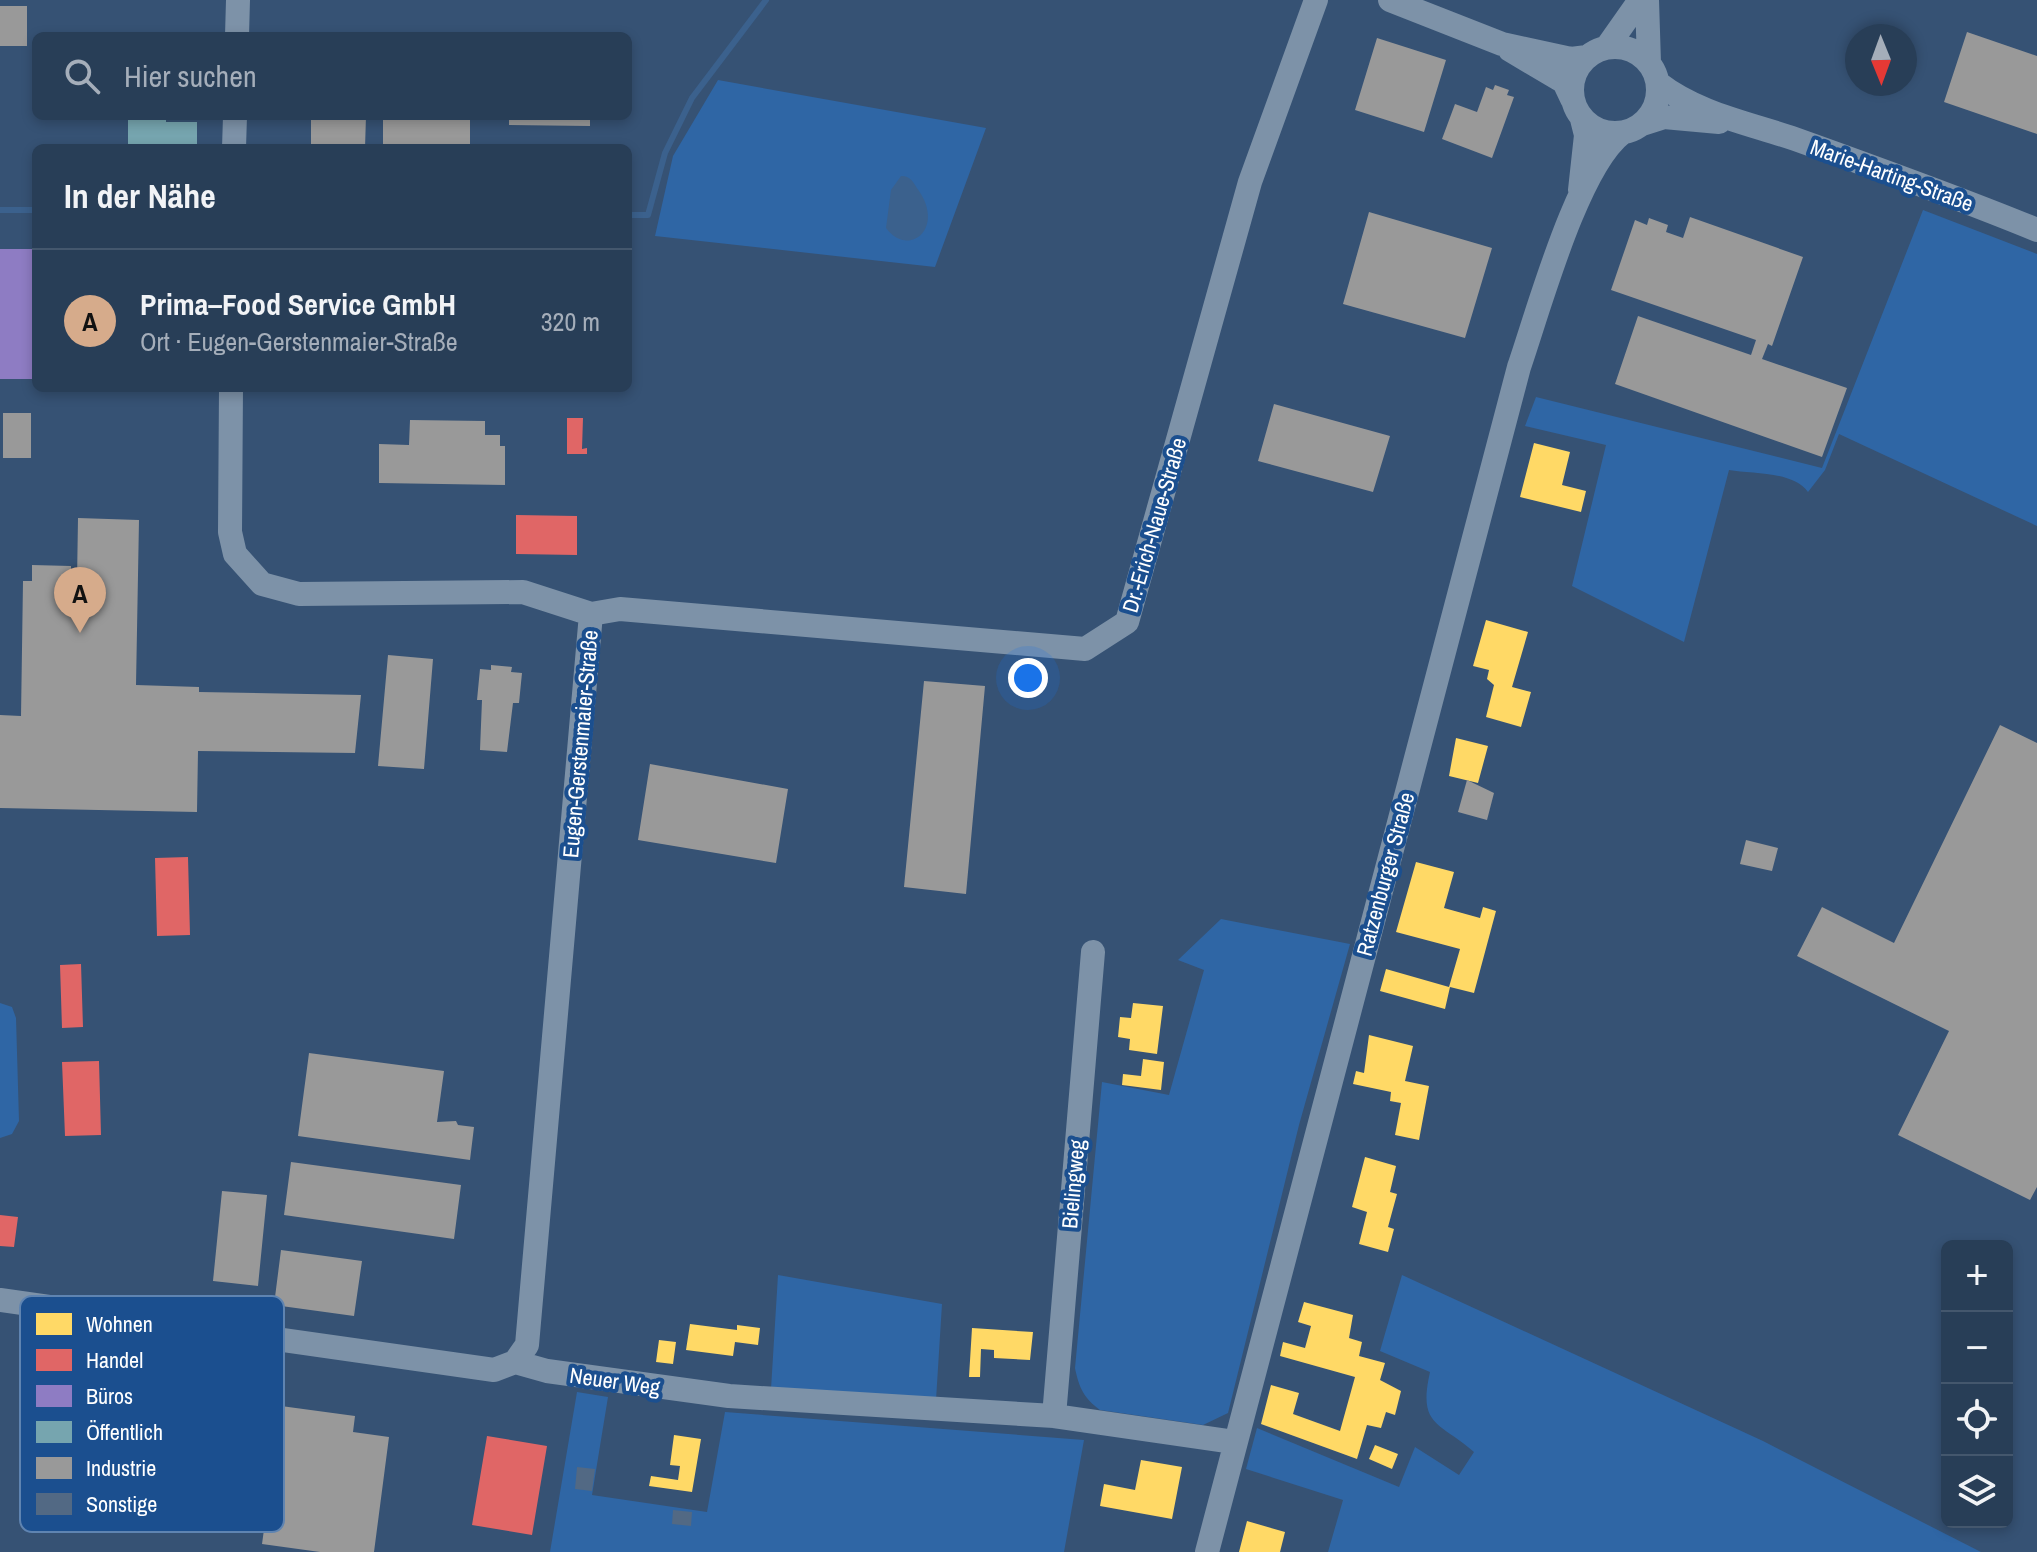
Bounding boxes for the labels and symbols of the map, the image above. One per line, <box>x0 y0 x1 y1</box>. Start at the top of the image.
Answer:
north arrow <box>1845 24 1917 96</box>
street label: Marie-Harting-Straße <box>1806 132 1978 218</box>
street label: Dr.-Erich-Naue-Straße <box>1115 434 1193 616</box>
pin: A <box>54 567 106 633</box>
street label: Eugen-Gerstenmaier-Straße <box>555 629 605 859</box>
your location <box>1008 658 1048 698</box>
street label: Ratzenburger Straße <box>1349 789 1421 959</box>
street label: Bielingweg <box>1054 1138 1092 1230</box>
legend <box>20 1296 284 1532</box>
text: Wohnen <box>86 1309 153 1339</box>
text: Handel <box>86 1345 143 1375</box>
street label: Neuer Weg <box>568 1360 662 1402</box>
text: Büros <box>86 1381 133 1411</box>
text: Öffentlich <box>86 1417 163 1447</box>
text: Industrie <box>86 1453 156 1483</box>
text: Sonstige <box>86 1489 157 1519</box>

